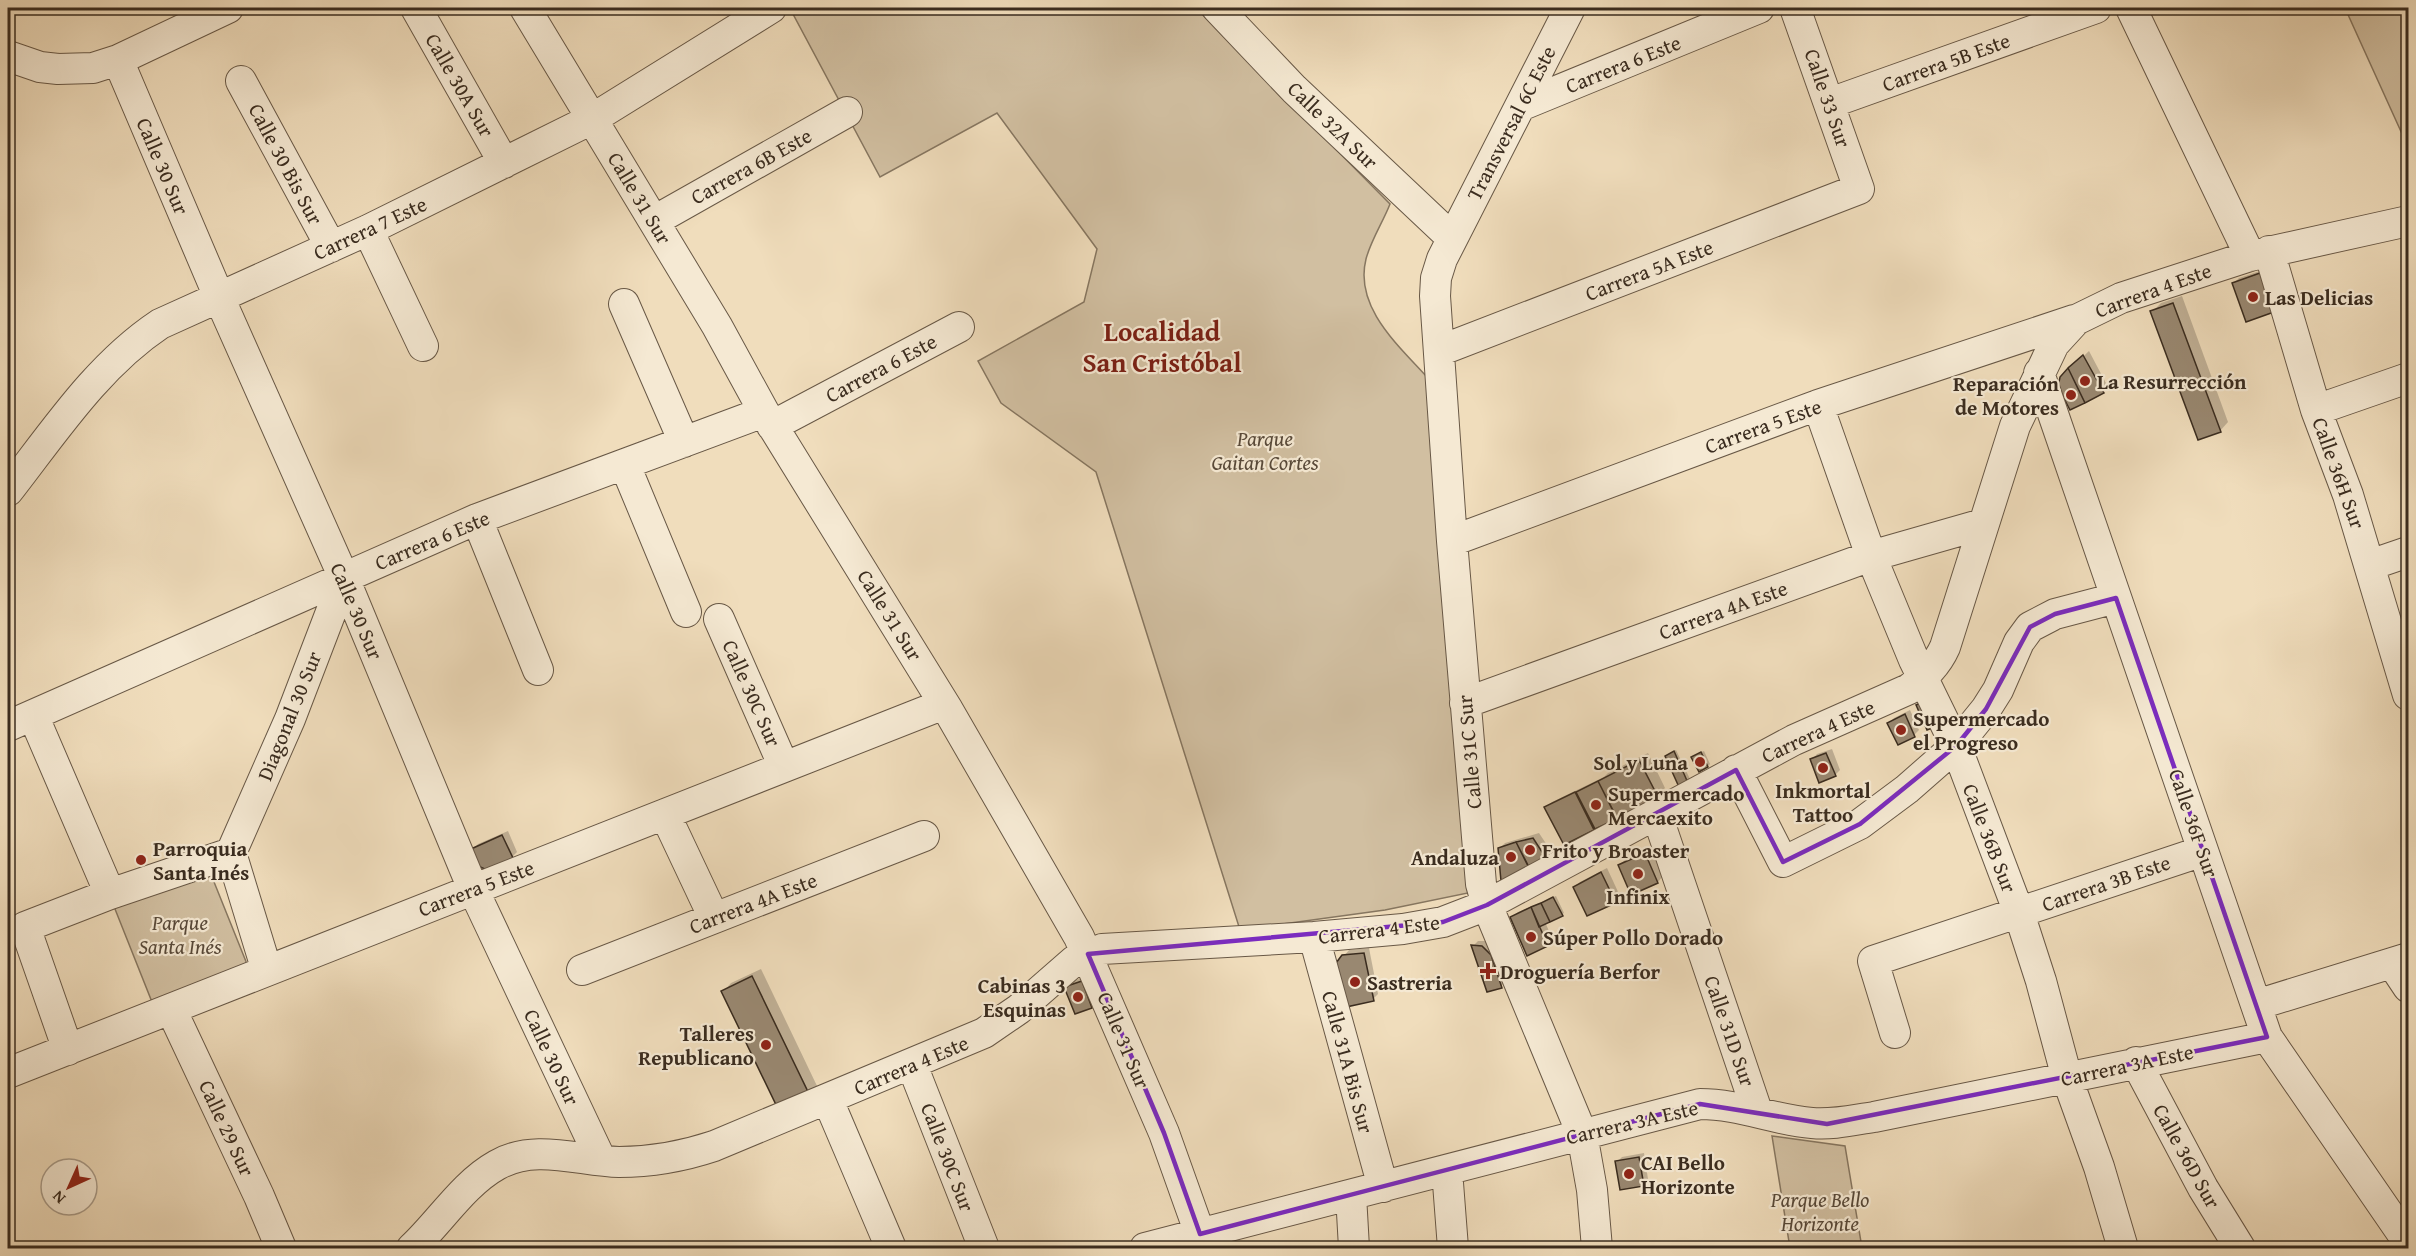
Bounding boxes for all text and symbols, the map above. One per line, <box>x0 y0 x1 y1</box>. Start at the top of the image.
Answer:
street label: Carrera 5B Este <box>1878 24 2014 99</box>
street label: Calle 30A Sur <box>418 27 502 143</box>
street label: Carrera 6 Este <box>1561 27 1686 101</box>
street label: Transversal 6C Este <box>1459 40 1563 206</box>
street label: Calle 33 Sur <box>1797 44 1859 152</box>
street label: Calle 32A Sur <box>1281 74 1386 176</box>
street label: Calle 30 Bis Sur <box>241 98 331 231</box>
street label: Calle 30 Sur <box>129 113 197 220</box>
street label: Carrera 6B Este <box>685 120 817 212</box>
street label: Calle 31 Sur <box>600 146 680 250</box>
street label: Carrera 7 Este <box>308 188 432 268</box>
street label: Carrera 5A Este <box>1580 231 1718 309</box>
street label: Carrera 4 Este <box>2090 254 2216 325</box>
place label: Las Delicias <box>2265 282 2373 313</box>
marker: Las Delicias <box>2246 290 2260 304</box>
district label: Localidad San Cristóbal <box>1082 311 1242 382</box>
street label: Carrera 6 Este <box>820 326 942 410</box>
place label: La Resurrección <box>2097 366 2247 397</box>
place label: Reparación de Motores <box>1953 368 2060 423</box>
marker: La Resurrección <box>2078 374 2092 388</box>
marker: Reparación de Motores <box>2064 388 2078 402</box>
street label: Carrera 5 Este <box>1700 390 1826 461</box>
street label: Calle 36H Sur <box>2304 413 2374 533</box>
park label: Parque Gaitan Cortes <box>1211 423 1319 478</box>
street label: Carrera 6 Este <box>370 502 494 578</box>
street label: Calle 30 Sur <box>323 558 391 665</box>
street label: Calle 31 Sur <box>850 563 931 667</box>
street label: Carrera 4A Este <box>1654 572 1792 648</box>
street label: Calle 30C Sur <box>715 635 790 752</box>
street label: Diagonal 30 Sur <box>249 646 329 785</box>
street label: Carrera 4 Este <box>1756 691 1880 771</box>
street label: Calle 31C Sur <box>1449 693 1489 810</box>
place label: Supermercado el Progreso <box>1913 703 2049 758</box>
marker: Supermercado el Progreso <box>1894 723 1908 737</box>
place label: Sol y Luna <box>1593 747 1688 778</box>
marker: Sol y Luna <box>1693 755 1707 769</box>
marker: Inkmortal Tattoo <box>1816 761 1830 775</box>
street label: Calle 36F Sur <box>2161 765 2227 882</box>
place label: Inkmortal Tattoo <box>1775 775 1871 830</box>
place label: Supermercado Mercaexito <box>1608 778 1744 833</box>
street label: Calle 36B Sur <box>1955 779 2025 897</box>
marker: Supermercado Mercaexito <box>1589 798 1603 812</box>
place label: Parroquia Santa Inés <box>153 833 249 888</box>
place label: Frito y Broaster <box>1542 835 1690 866</box>
place label: Andaluza <box>1411 842 1499 873</box>
marker: Frito y Broaster <box>1523 843 1537 857</box>
street label: Carrera 3B Este <box>2038 846 2175 919</box>
marker: Andaluza <box>1504 850 1518 864</box>
street label: Carrera 5 Este <box>413 852 539 924</box>
marker: Parroquia Santa Inés <box>134 853 148 867</box>
street label: Carrera 4A Este <box>684 864 822 942</box>
marker: Infinix <box>1631 867 1645 881</box>
place label: Infinix <box>1606 881 1670 912</box>
street label: Carrera 4 Este <box>1316 906 1442 952</box>
park label: Parque Santa Inés <box>139 907 222 962</box>
place label: Súper Pollo Dorado <box>1543 922 1723 953</box>
marker: Súper Pollo Dorado <box>1524 930 1538 944</box>
place label: Droguería Berfor <box>1500 956 1661 987</box>
marker: Droguería Berfor <box>1481 964 1495 978</box>
place label: Sastreria <box>1367 967 1453 998</box>
place label: Cabinas 3 Esquinas <box>978 970 1066 1025</box>
street label: Calle 31D Sur <box>1697 971 1764 1091</box>
marker: Sastreria <box>1348 975 1362 989</box>
street label: Calle 31 Sur <box>1090 987 1158 1094</box>
street label: Calle 31A Bis Sur <box>1314 987 1382 1137</box>
marker: Cabinas 3 Esquinas <box>1071 990 1085 1004</box>
street label: Calle 30 Sur <box>516 1004 588 1110</box>
place label: Talleres Republicano <box>638 1018 754 1073</box>
street label: Carrera 4 Este <box>849 1027 973 1103</box>
street label: Carrera 3A Este <box>2058 1036 2196 1094</box>
marker: Talleres Republicano <box>759 1038 773 1052</box>
street label: Calle 29 Sur <box>191 1075 263 1181</box>
street label: Carrera 3A Este <box>1563 1092 1701 1152</box>
street label: Calle 30C Sur <box>913 1098 983 1216</box>
street label: Calle 36D Sur <box>2145 1098 2229 1214</box>
place label: CAI Bello Horizonte <box>1641 1147 1735 1202</box>
north arrow <box>39 1157 99 1217</box>
marker: CAI Bello Horizonte <box>1622 1167 1636 1181</box>
park label: Parque Bello Horizonte <box>1770 1184 1869 1239</box>
text: N <box>46 1185 71 1210</box>

